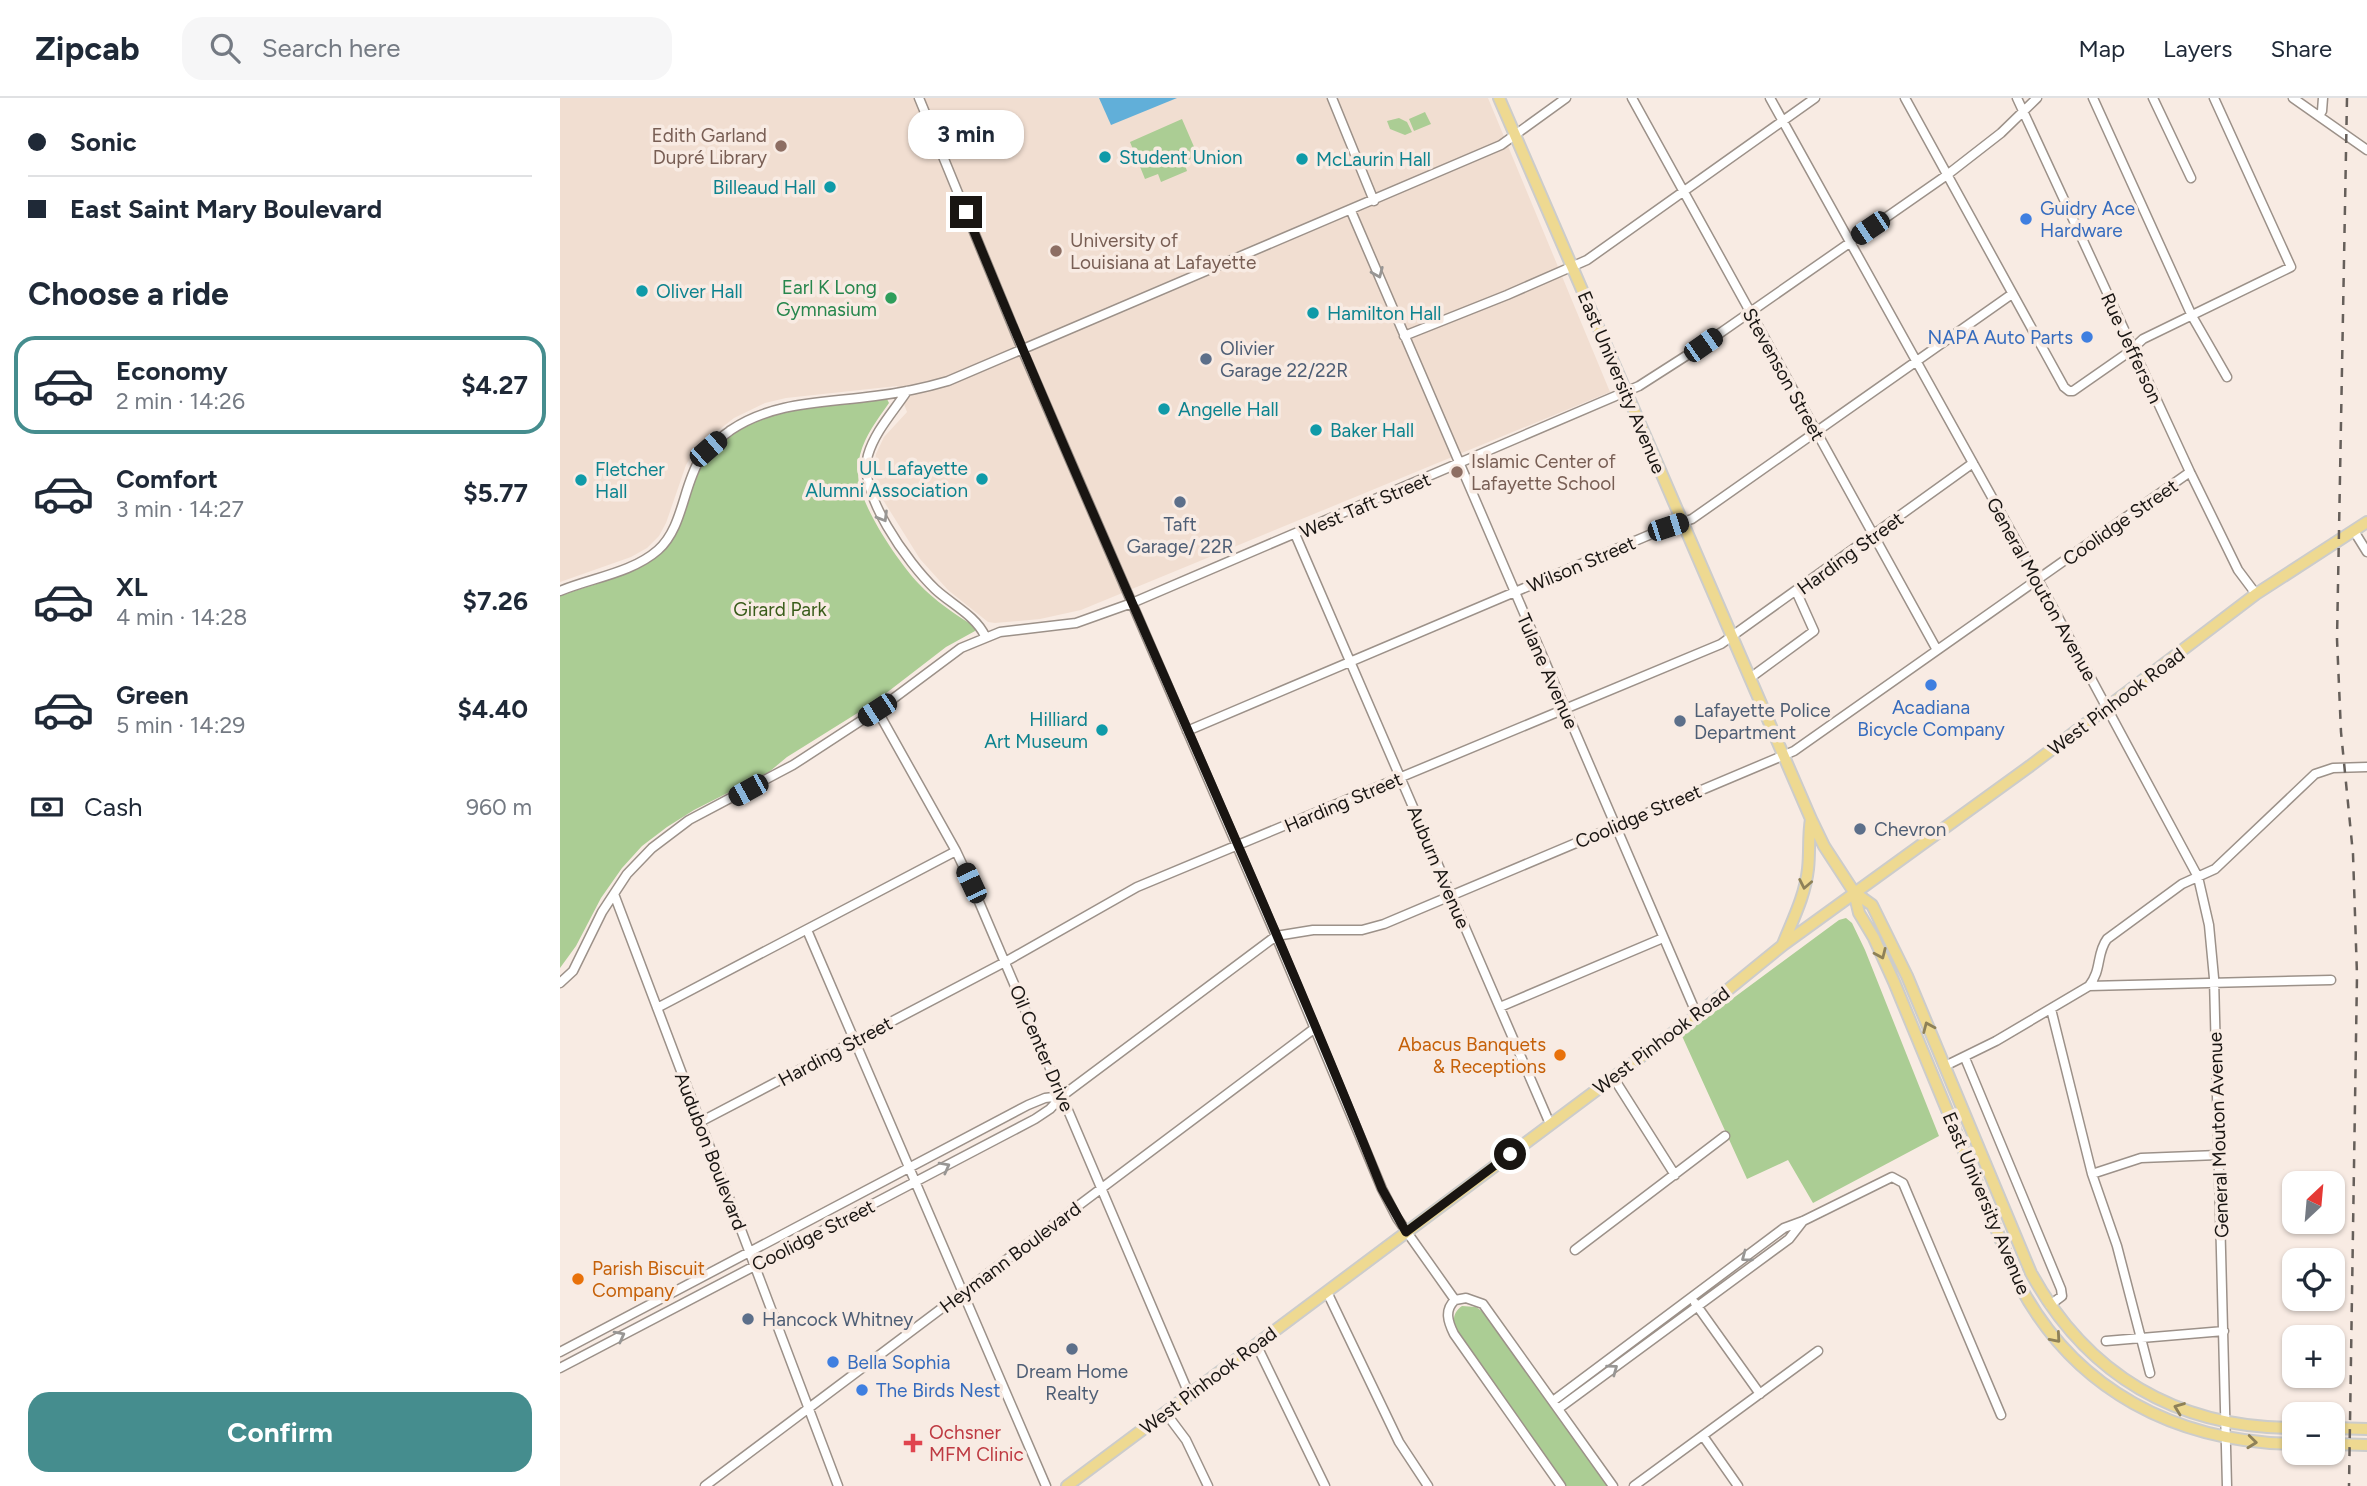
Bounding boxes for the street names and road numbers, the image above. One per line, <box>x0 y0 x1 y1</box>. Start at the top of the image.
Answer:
street label: East University Avenue <box>1573 288 1670 477</box>
street label: Rue Jefferson <box>2096 289 2167 407</box>
street label: Stevenson Street <box>1738 304 1829 445</box>
street label: West Taft Street <box>1296 468 1434 543</box>
street label: Coolidge Street <box>2058 474 2182 571</box>
street label: General Mouton Avenue <box>1982 493 2102 685</box>
street label: Harding Street <box>1793 507 1908 600</box>
street label: Wilson Street <box>1524 531 1639 598</box>
street label: Tulane Avenue <box>1512 610 1583 733</box>
street label: West Pinhook Road <box>2044 643 2189 760</box>
street label: Harding Street <box>1281 767 1405 838</box>
street label: Coolidge Street <box>1572 780 1705 853</box>
street label: Auburn Avenue <box>1402 802 1475 932</box>
street label: Oil Center Drive <box>1005 981 1079 1115</box>
street label: West Pinhook Road <box>1589 982 1734 1099</box>
street label: Harding Street <box>774 1012 896 1091</box>
street label: General Mouton Avenue <box>2203 1032 2234 1238</box>
street label: Audubon Boulevard <box>670 1069 751 1233</box>
street label: East University Avenue <box>1938 1109 2035 1298</box>
street label: Coolidge Street <box>748 1195 879 1276</box>
street label: Heymann Boulevard <box>935 1197 1085 1318</box>
street label: West Pinhook Road <box>1136 1322 1281 1439</box>

